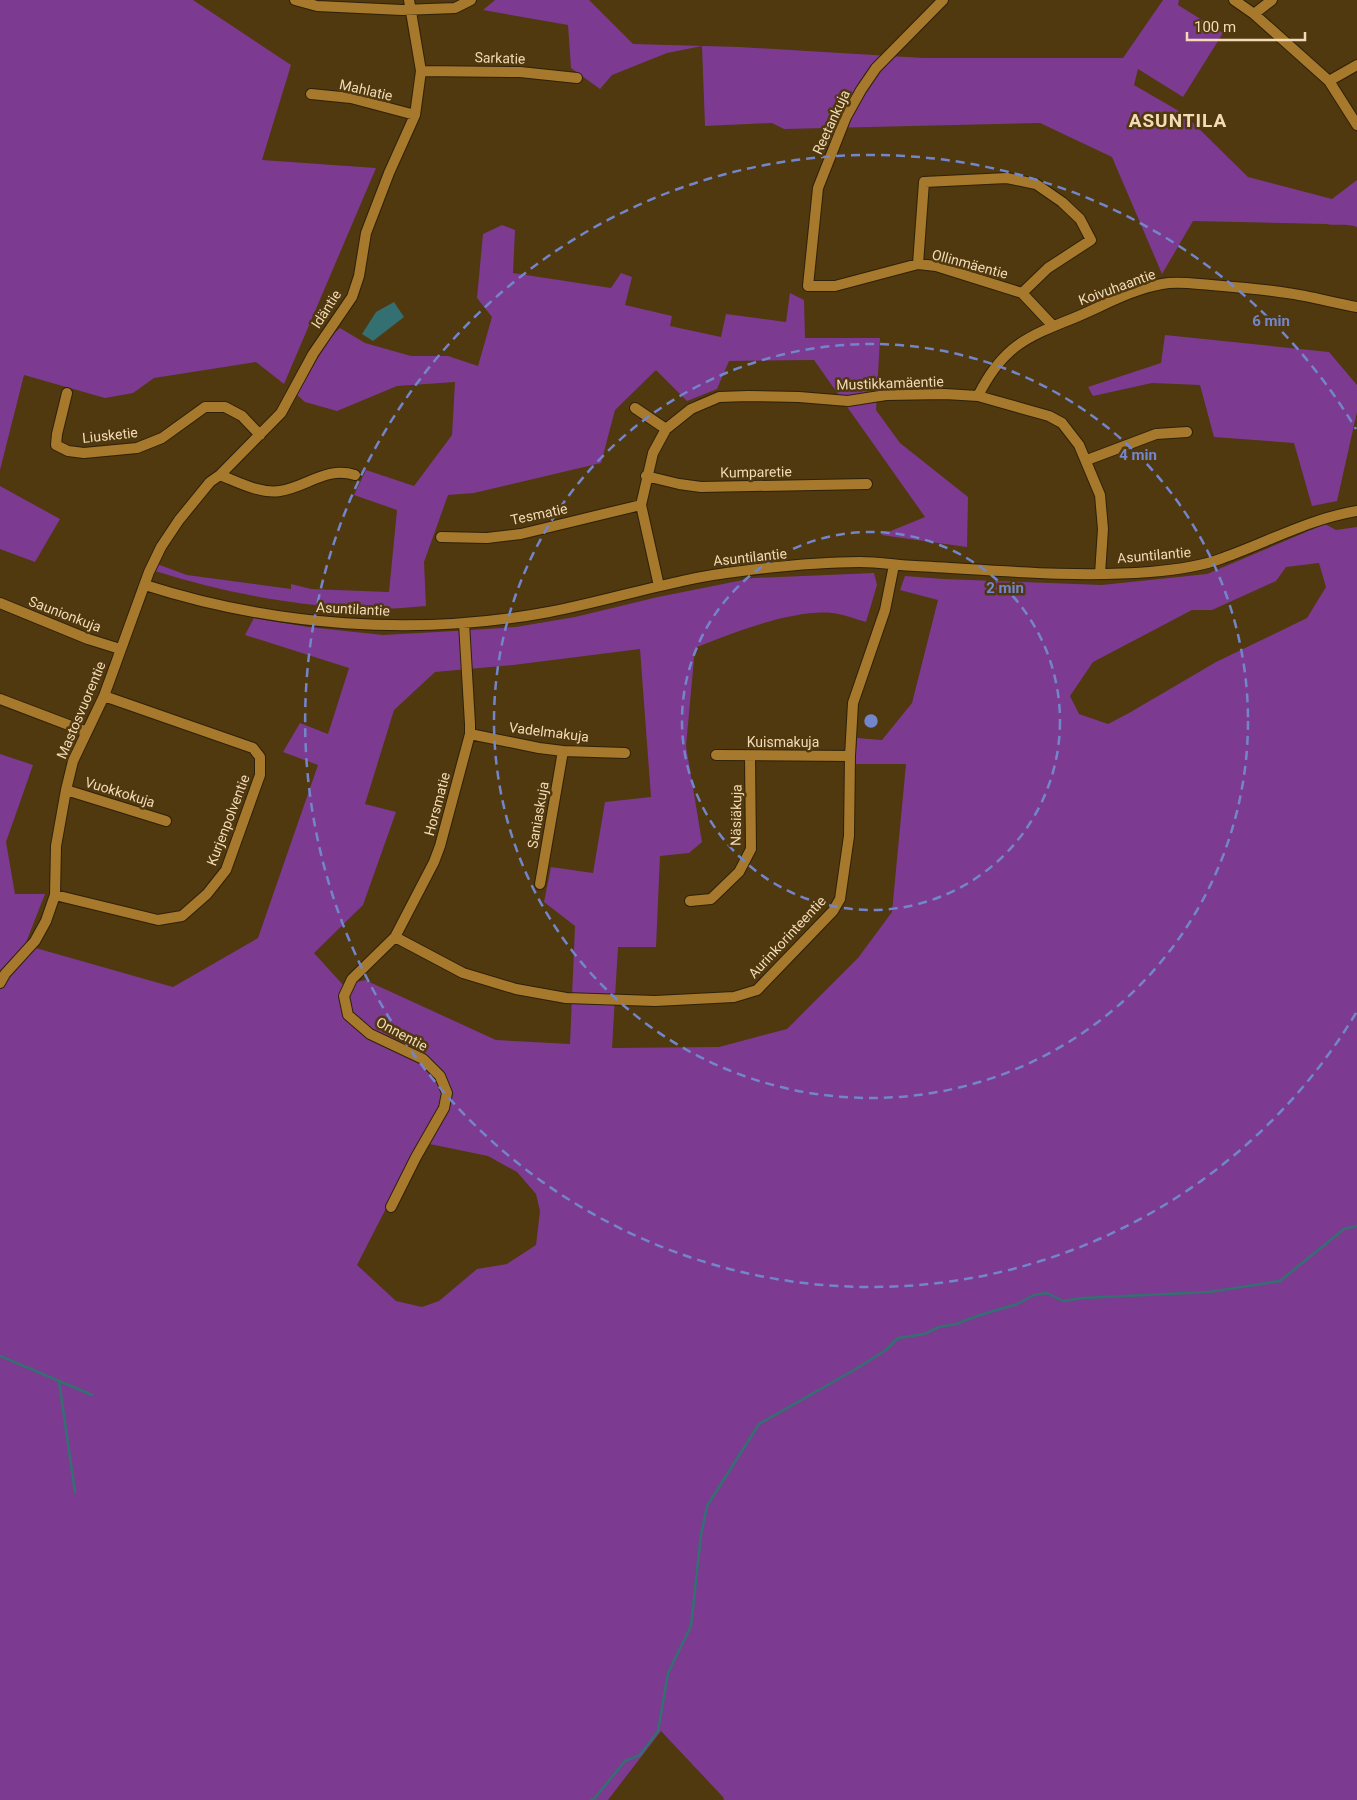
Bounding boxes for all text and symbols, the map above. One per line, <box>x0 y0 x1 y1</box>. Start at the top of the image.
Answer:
scale bar <box>1187 10 1304 42</box>
text: 100 m <box>1194 18 1236 36</box>
street label: Sarkatie <box>474 49 526 67</box>
street label: Mahlatie <box>338 76 394 104</box>
street label: Reetankuja <box>809 87 853 157</box>
district label: ASUNTILA <box>1129 109 1227 132</box>
street label: Ollinmäentie <box>930 246 1010 282</box>
street label: Koivuhaantie <box>1076 266 1158 308</box>
street label: Idäntie <box>308 287 344 331</box>
text: 6 min <box>1252 312 1290 330</box>
street label: Mustikkamäentie <box>836 373 944 393</box>
street label: Liusketie <box>81 424 139 446</box>
text: 4 min <box>1119 446 1157 464</box>
street label: Kumparetie <box>720 463 792 481</box>
street label: Tesmatie <box>509 500 569 528</box>
street label: Asuntilantie <box>1116 544 1192 566</box>
street label: Asuntilantie <box>712 545 788 569</box>
text: 2 min <box>986 579 1024 597</box>
street label: Saunionkuja <box>27 593 103 635</box>
street label: Asuntilantie <box>316 599 390 619</box>
street label: Mastosvuorentie <box>53 659 109 761</box>
centre of rings <box>862 712 880 730</box>
street label: Vadelmakuja <box>508 719 590 745</box>
street label: Kuismakuja <box>747 734 819 750</box>
street label: Horsmatie <box>421 770 453 838</box>
street label: Kurjenpolventie <box>203 772 253 868</box>
street label: Vuokkokuja <box>83 774 157 810</box>
street label: Saniaskuja <box>524 780 552 850</box>
street label: Näsiäkuja <box>727 784 745 846</box>
street label: Aurinkorinteentie <box>745 893 829 981</box>
street label: Onnentie <box>374 1014 430 1054</box>

